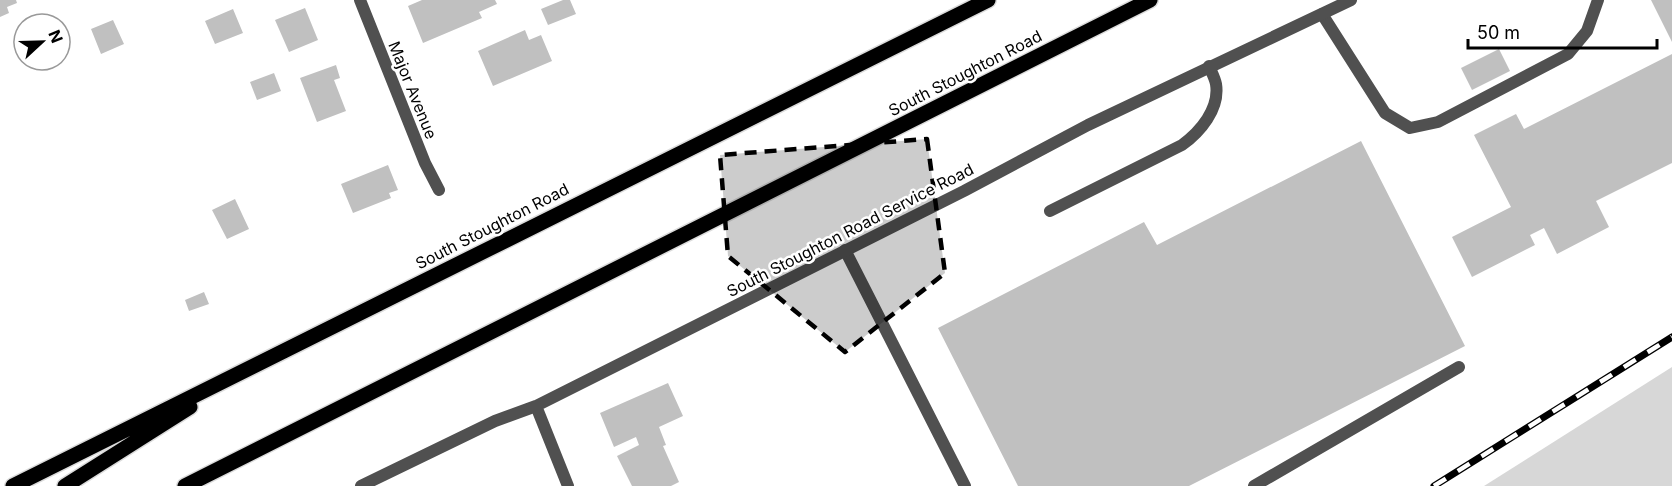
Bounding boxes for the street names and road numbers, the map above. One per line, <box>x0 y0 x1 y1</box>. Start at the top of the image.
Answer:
street label: South Stoughton Road <box>885 26 1045 120</box>
street label: Major Avenue <box>384 38 442 142</box>
street label: South Stoughton Road Service Road <box>723 159 977 301</box>
street label: South Stoughton Road <box>412 179 572 273</box>

